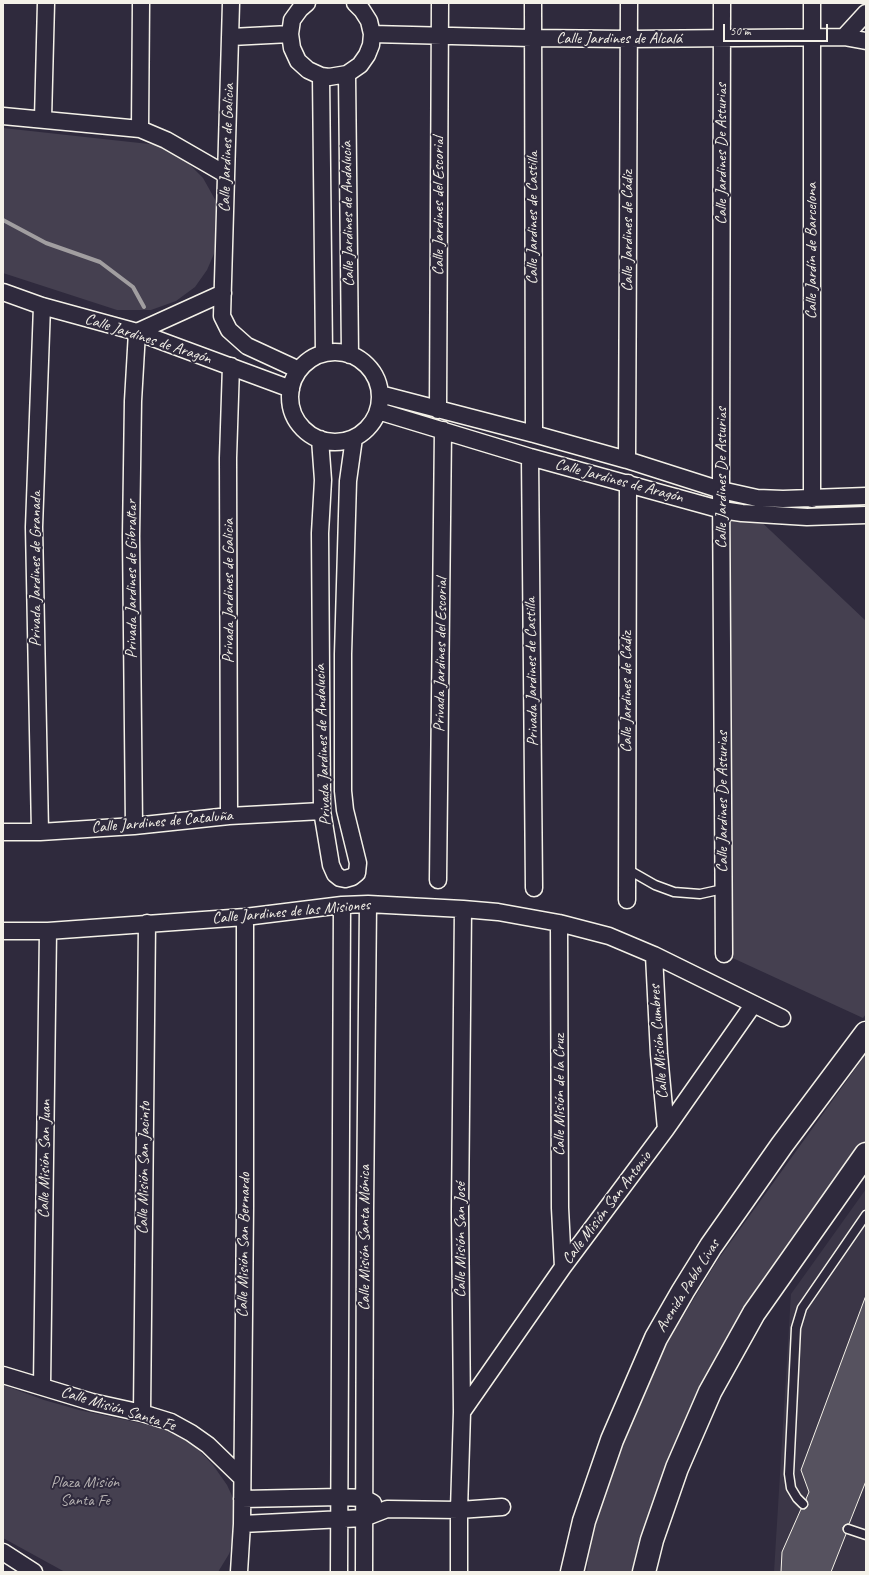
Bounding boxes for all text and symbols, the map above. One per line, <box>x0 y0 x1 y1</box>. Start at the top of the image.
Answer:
scale bar <box>725 16 830 42</box>
text: 50 m <box>730 23 750 39</box>
street label: Calle Jardines de Alcalá <box>556 29 682 49</box>
street label: Calle Jardines de Galicia <box>215 83 239 213</box>
street label: Calle Jardines De Asturias <box>712 83 732 225</box>
street label: Calle Jardines del Escorial <box>429 137 449 275</box>
street label: Calle Jardines de Andalucía <box>337 141 359 287</box>
street label: Calle Jardines de Castilla <box>523 151 543 285</box>
street label: Calle Jardines de Cádiz <box>618 170 638 292</box>
street label: Calle Jardín de Barcelona <box>802 183 822 319</box>
street label: Calle Jardines de Aragón <box>82 309 214 369</box>
street label: Calle Jardines De Asturias <box>712 407 732 549</box>
street label: Calle Jardines de Aragón <box>553 455 685 507</box>
street label: Privada Jardines de Granada <box>26 491 46 647</box>
street label: Privada Jardines de Gibraltar <box>122 500 142 658</box>
street label: Privada Jardines de Galicia <box>219 519 239 663</box>
street label: Privada Jardines del Escorial <box>430 578 452 732</box>
street label: Privada Jardines de Castilla <box>521 597 543 747</box>
street label: Calle Jardines de Cádiz <box>617 631 637 753</box>
street label: Privada Jardines de Andalucía <box>311 664 335 826</box>
street label: Calle Jardines De Asturias <box>713 731 733 873</box>
street label: Calle Jardines de Cataluña <box>90 806 234 838</box>
street label: Calle Jardines de las Misiones <box>211 896 371 928</box>
street label: Calle Misión Cumbres <box>645 984 673 1100</box>
street label: Calle Misión de la Cruz <box>550 1034 570 1156</box>
street label: Calle Misión San Juan <box>34 1100 56 1218</box>
street label: Calle Misión San Jacinto <box>133 1101 155 1235</box>
street label: Calle Misión San Antonio <box>558 1148 656 1268</box>
street label: Calle Misión Santa Mónica <box>355 1165 375 1311</box>
street label: Calle Misión San Bernardo <box>233 1172 255 1318</box>
street label: Calle Misión San José <box>451 1182 471 1298</box>
street label: Avenida Pablo Livas <box>652 1236 724 1336</box>
street label: Calle Misión Santa Fe <box>59 1382 177 1436</box>
park label: Plaza Misión Santa Fe <box>51 1473 119 1511</box>

